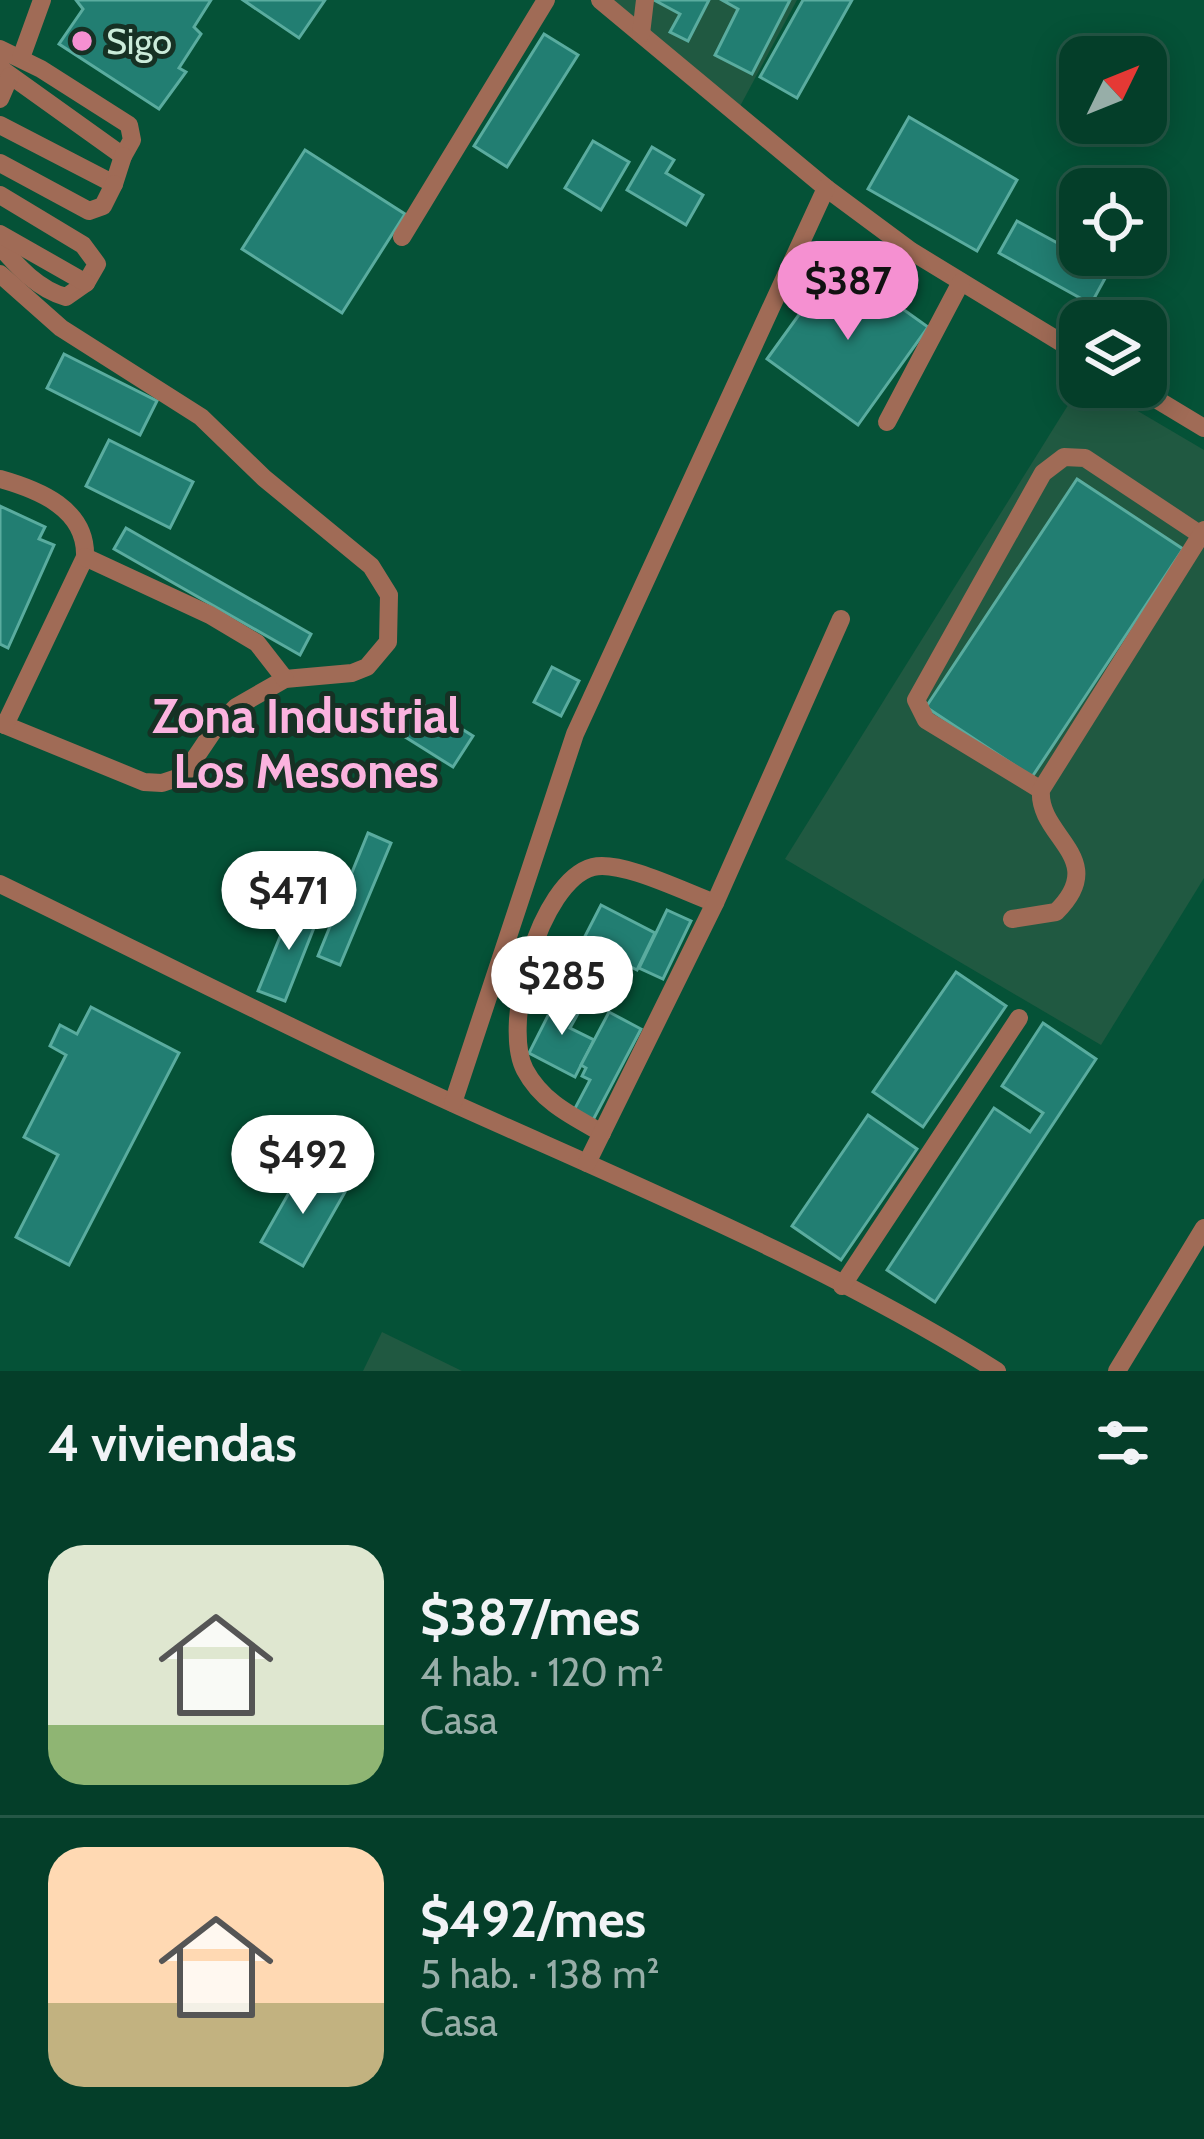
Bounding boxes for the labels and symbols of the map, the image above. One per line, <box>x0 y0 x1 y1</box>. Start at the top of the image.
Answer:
place label: Sigo <box>106 19 172 63</box>
marker: Sigo <box>69 28 95 54</box>
north arrow <box>1059 36 1167 144</box>
pin: $387 <box>777 241 919 343</box>
district label: Zona Industrial Los Mesones <box>152 687 460 800</box>
pin: $471 <box>218 851 360 953</box>
pin: $285 <box>491 936 633 1038</box>
pin: $492 <box>232 1115 374 1217</box>

